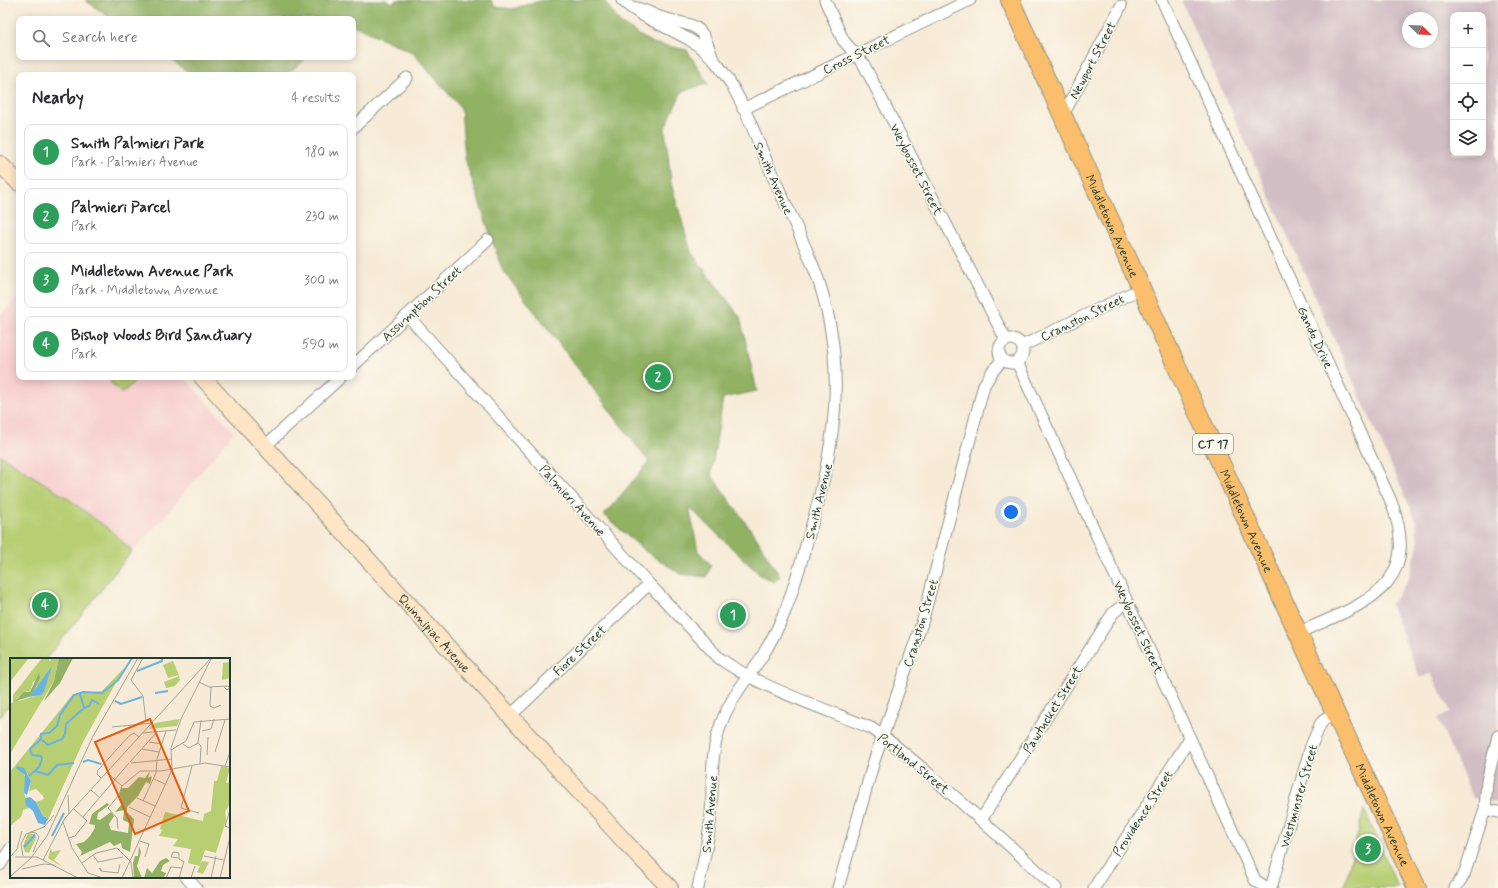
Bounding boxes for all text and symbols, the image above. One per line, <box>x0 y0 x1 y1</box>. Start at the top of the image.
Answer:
north arrow <box>1402 12 1438 48</box>
map controls <box>1450 12 1486 156</box>
button: + <box>1450 12 1486 48</box>
search box <box>16 16 356 60</box>
street label: Newport Street <box>1066 19 1121 102</box>
icon: search <box>30 27 52 49</box>
text: Search here <box>62 28 138 48</box>
street label: Cross Street <box>820 32 893 79</box>
button: − <box>1450 48 1486 84</box>
button: locate <box>1450 84 1486 120</box>
text: Nearby <box>32 87 84 109</box>
text: 4 results <box>291 90 340 107</box>
button: layers <box>1450 120 1486 156</box>
street label: Weybosset Street <box>885 121 946 219</box>
text: Smith Palmieri Park <box>71 134 204 154</box>
street label: Smith Avenue <box>749 140 796 218</box>
text: 1 <box>43 144 49 161</box>
text: 180 m <box>304 144 339 161</box>
text: Park · Palmieri Avenue <box>71 154 198 171</box>
street label: Middletown Avenue <box>1081 172 1142 281</box>
text: Palmieri Parcel <box>71 198 170 218</box>
text: 2 <box>43 208 49 225</box>
text: 230 m <box>305 208 339 225</box>
text: Park <box>71 218 97 235</box>
text: Middletown Avenue Park <box>71 262 234 282</box>
street label: Assumption Street <box>378 263 466 346</box>
text: 3 <box>43 272 49 289</box>
text: 300 m <box>304 272 339 289</box>
text: Park · Middletown Avenue <box>71 282 218 299</box>
street label: Cranston Street <box>1038 291 1127 346</box>
street label: Gando Drive <box>1293 304 1336 372</box>
text: Bishop Woods Bird Sanctuary <box>71 326 252 346</box>
text: 4 <box>42 336 50 353</box>
text: 590 m <box>302 336 339 353</box>
text: Park <box>71 346 97 363</box>
pin: 2 <box>645 362 671 392</box>
road number: CT 17 <box>1193 434 1233 454</box>
street label: Palmieri Avenue <box>535 461 609 541</box>
street label: Smith Avenue <box>802 462 837 541</box>
street label: Middletown Avenue <box>1215 467 1276 576</box>
your location <box>1001 502 1021 522</box>
street label: Cranston Street <box>900 577 943 669</box>
street label: Weybosset Street <box>1109 578 1167 677</box>
pin: 4 <box>32 590 58 620</box>
street label: Quinnipiac Avenue <box>394 591 474 677</box>
pin: 1 <box>720 600 746 630</box>
street label: Fiore Street <box>550 622 610 680</box>
inset map <box>10 658 230 878</box>
street label: Pawtucket Street <box>1019 662 1087 757</box>
street label: Portland Street <box>874 730 953 799</box>
street label: Westminster Street <box>1277 743 1322 850</box>
street label: Middletown Avenue <box>1350 761 1413 870</box>
street label: Providence Street <box>1109 767 1177 860</box>
street label: Smith Avenue <box>699 775 722 854</box>
pin: 3 <box>1355 834 1381 864</box>

